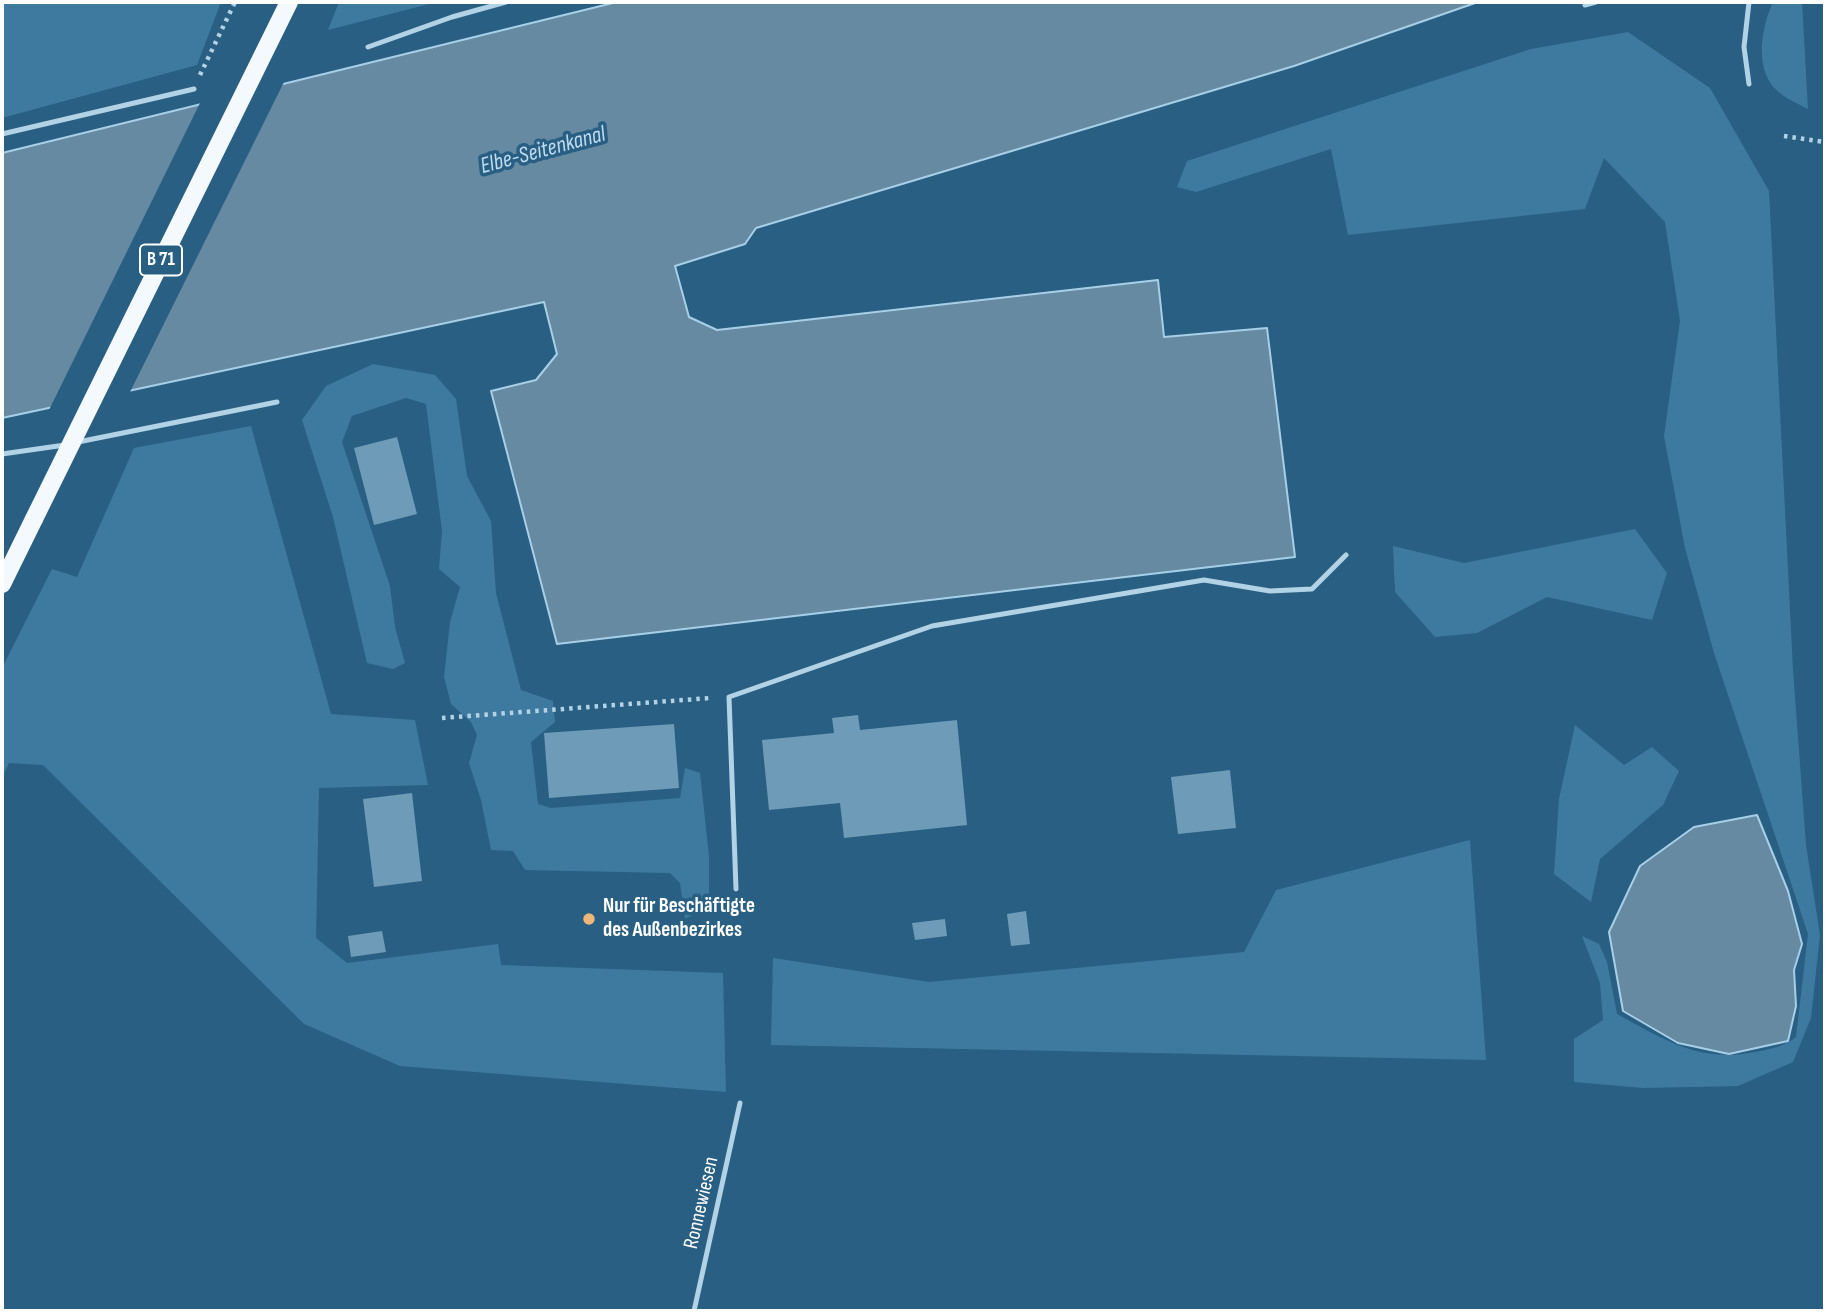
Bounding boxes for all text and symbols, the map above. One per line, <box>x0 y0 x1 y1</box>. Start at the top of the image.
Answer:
water label: Elbe-Seitenkanal <box>477 121 609 181</box>
road number: B 71 <box>140 244 182 276</box>
place label: Nur für Beschäftigte des Außenbezirkes <box>603 894 755 944</box>
marker: Nur für Beschäftigte des Außenbezirkes <box>581 911 597 927</box>
street label: Ronnewiesen <box>679 1155 725 1251</box>

